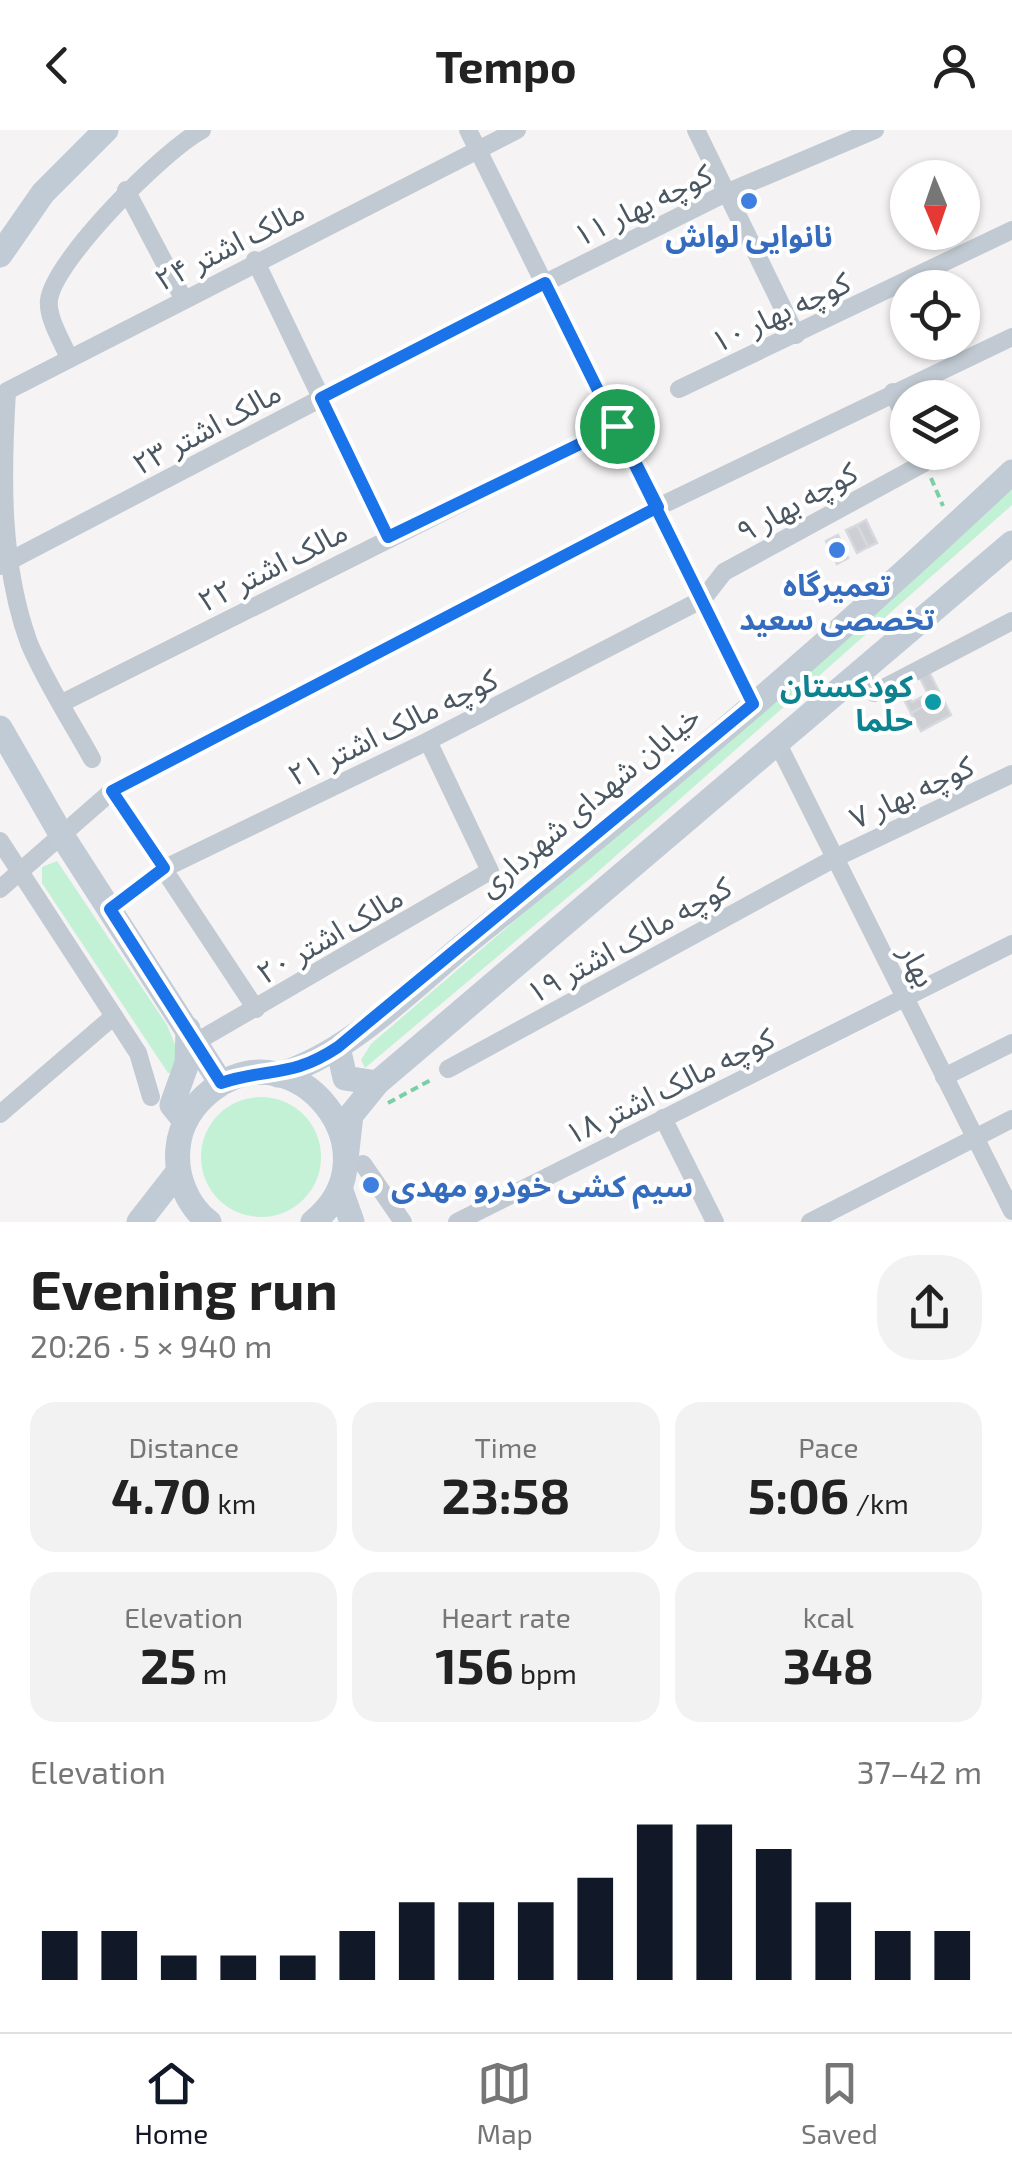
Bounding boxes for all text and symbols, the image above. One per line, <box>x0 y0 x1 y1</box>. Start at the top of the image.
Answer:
icon: back <box>30 38 85 93</box>
text: Tempo <box>435 38 577 92</box>
icon: person <box>927 38 982 93</box>
street label: کوچه بهار ۱۱ <box>567 155 719 256</box>
north arrow <box>890 160 980 250</box>
map controls <box>890 160 980 470</box>
marker: نانوایی لواش <box>738 190 760 212</box>
street label: مالک اشتر ۲۴ <box>148 191 310 298</box>
place label: نانوایی لواش <box>665 217 833 254</box>
street label: کوچه بهار ۱۰ <box>705 263 857 362</box>
button: locate <box>890 270 980 360</box>
street label: مالک اشتر ۲۳ <box>126 373 287 482</box>
button: layers <box>890 380 980 470</box>
pin <box>575 384 660 469</box>
icon: arrive <box>590 399 645 454</box>
street label: کوچه بهار ۹ <box>729 453 865 552</box>
street label: مالک اشتر ۲۲ <box>191 512 353 619</box>
marker: تعمیرگاه تخصصی سعید <box>826 539 848 561</box>
place label: تعمیرگاه تخصصی سعید <box>739 566 935 637</box>
street label: کوچه مالک اشتر ۲۱ <box>281 659 504 795</box>
place label: کودکستان حلما <box>780 667 913 737</box>
marker: کودکستان حلما <box>922 691 944 713</box>
street label: خیابان شهدای شهرداری <box>470 697 707 904</box>
street label: کوچه بهار ۷ <box>843 746 980 838</box>
street label: کوچه مالک اشتر ۱۹ <box>519 868 739 1013</box>
street label: مالک اشتر ۲۰ <box>249 878 409 991</box>
street label: بهار <box>892 937 945 993</box>
street label: کوچه مالک اشتر ۱۸ <box>558 1018 781 1154</box>
place label: سیم کشی خودرو مهدی <box>391 1167 693 1210</box>
marker: سیم کشی خودرو مهدی <box>360 1174 382 1196</box>
text: Evening run <box>30 1255 338 1321</box>
button: share <box>877 1255 982 1360</box>
text: 20:26 · 5 × 940 m <box>30 1326 272 1364</box>
text: Distance <box>128 1430 239 1464</box>
text: Time <box>475 1430 537 1464</box>
text: Pace <box>798 1430 858 1464</box>
text: 4.70 <box>111 1464 211 1524</box>
text: 23:58 <box>441 1464 570 1524</box>
text: 5:06 <box>748 1464 849 1524</box>
text: km <box>211 1486 256 1520</box>
text: /km <box>849 1486 909 1520</box>
text: Elevation <box>124 1600 243 1634</box>
text: Heart rate <box>441 1600 571 1634</box>
text: kcal <box>803 1600 854 1634</box>
text: 25 <box>140 1634 197 1694</box>
text: 156 <box>435 1634 514 1694</box>
text: 348 <box>783 1634 874 1694</box>
text: m <box>197 1656 227 1690</box>
text: bpm <box>514 1656 577 1690</box>
text: Elevation <box>30 1752 166 1790</box>
text: 37–42 m <box>857 1752 982 1790</box>
tab: Home <box>134 2056 208 2150</box>
tab: Map <box>477 2056 533 2150</box>
tab: Saved <box>801 2056 878 2150</box>

